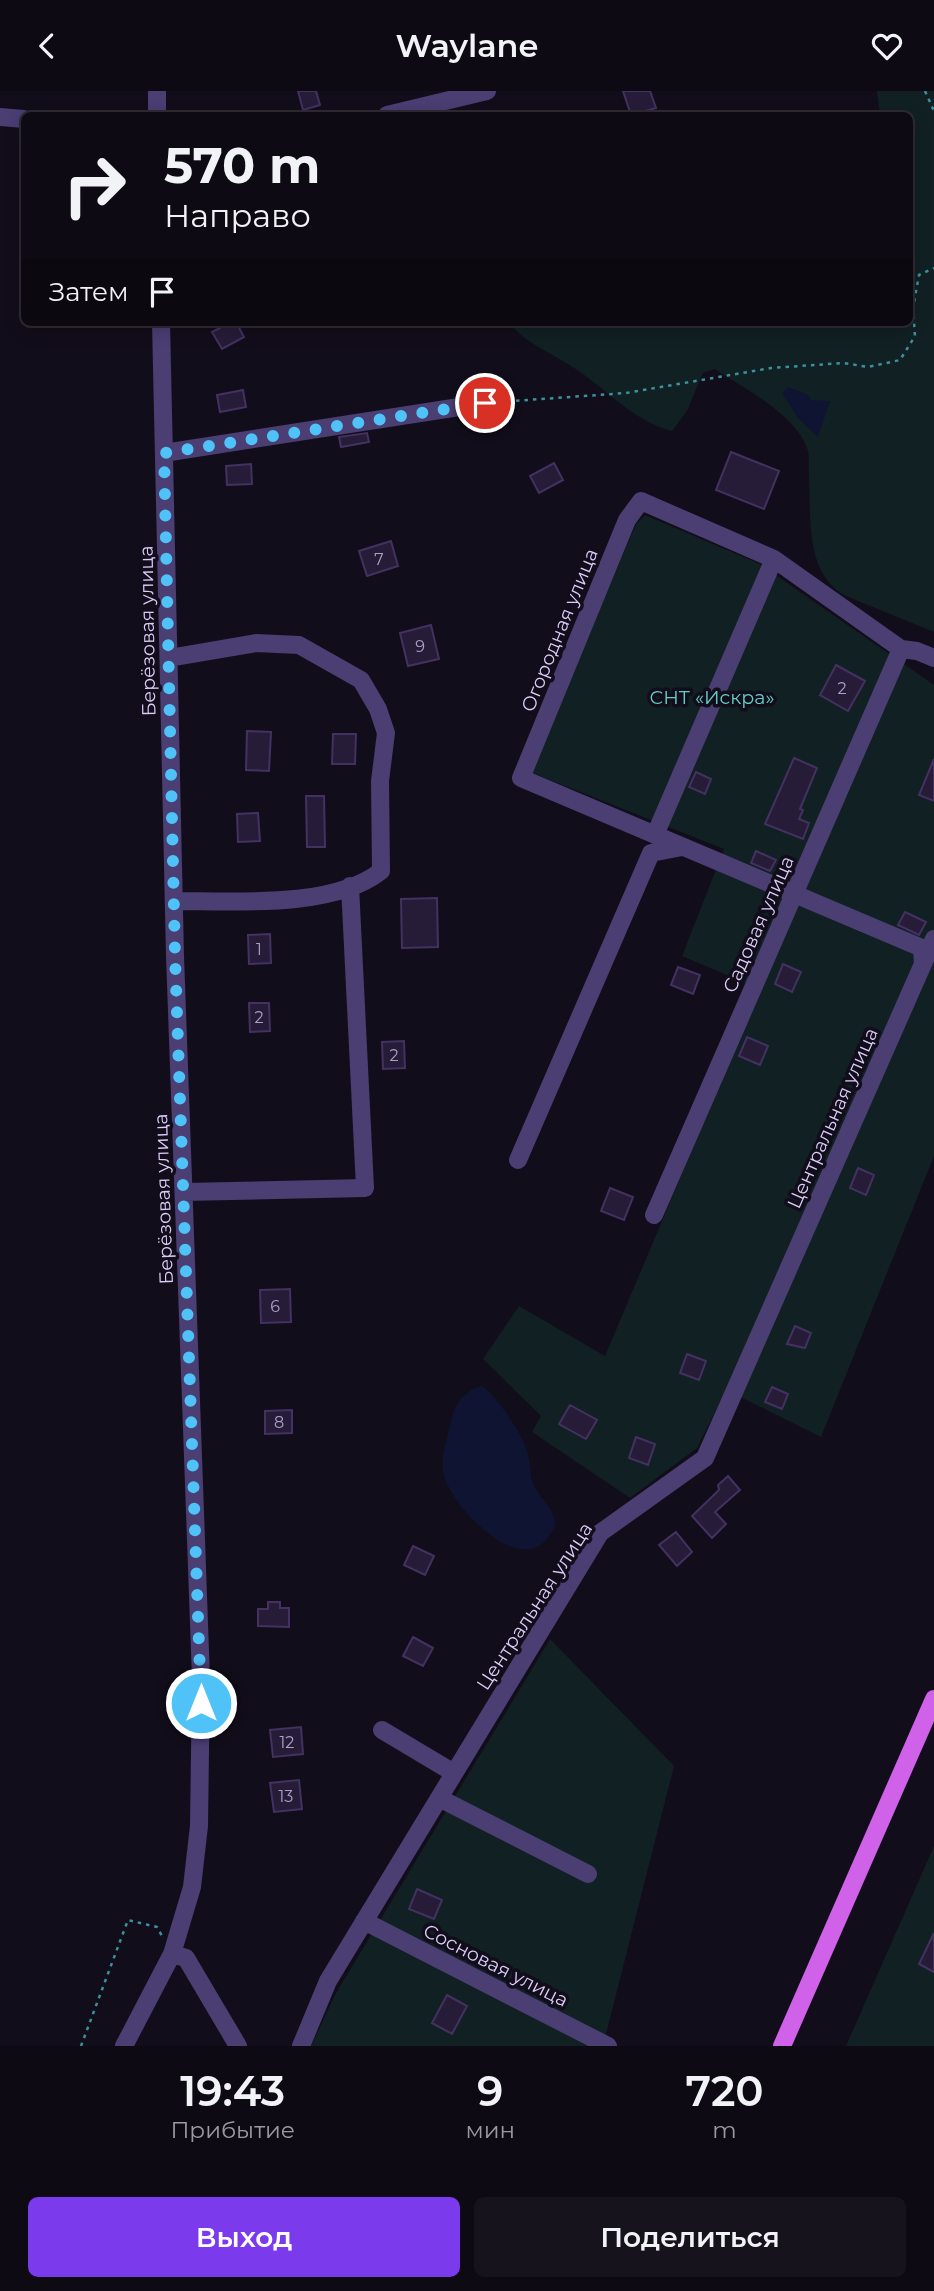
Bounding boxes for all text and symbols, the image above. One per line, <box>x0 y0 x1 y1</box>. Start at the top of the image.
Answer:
text: Waylane <box>396 26 538 65</box>
icon: back <box>28 27 66 65</box>
icon: heart <box>868 27 906 65</box>
text: 570 m <box>164 136 321 195</box>
icon: right <box>49 140 140 231</box>
text: Направо <box>164 196 311 235</box>
icon: arrive <box>143 273 181 311</box>
text: Затем <box>49 276 129 308</box>
pin <box>455 373 515 433</box>
icon: arrive <box>466 384 504 422</box>
street label: Берёзовая улица <box>135 545 160 717</box>
street label: Огородная улица <box>516 545 603 715</box>
house number: 7 <box>374 550 384 569</box>
house number: 9 <box>415 637 425 656</box>
house number: 2 <box>837 679 847 698</box>
park label: СНТ «Искра» <box>650 686 774 709</box>
street label: Садовая улица <box>718 852 799 996</box>
house number: 1 <box>256 940 262 959</box>
house number: 2 <box>254 1008 264 1027</box>
street label: Центральная улица <box>782 1024 883 1212</box>
house number: 2 <box>389 1046 399 1065</box>
street label: Берёзовая улица <box>149 1113 178 1285</box>
house number: 6 <box>270 1297 280 1316</box>
house number: 8 <box>274 1413 284 1432</box>
street label: Центральная улица <box>472 1518 597 1694</box>
position arrow <box>164 1666 238 1740</box>
house number: 12 <box>280 1733 294 1752</box>
house number: 13 <box>279 1787 293 1806</box>
street label: Сосновая улица <box>420 1919 572 2012</box>
text: 19:43 <box>180 2065 285 2117</box>
text: 9 <box>477 2065 503 2117</box>
text: 720 <box>685 2065 764 2117</box>
text: Прибытие <box>170 2116 295 2144</box>
text: мин <box>465 2116 515 2144</box>
text: m <box>712 2116 737 2144</box>
button: Выход <box>28 2197 460 2277</box>
button: Поделиться <box>474 2197 906 2277</box>

